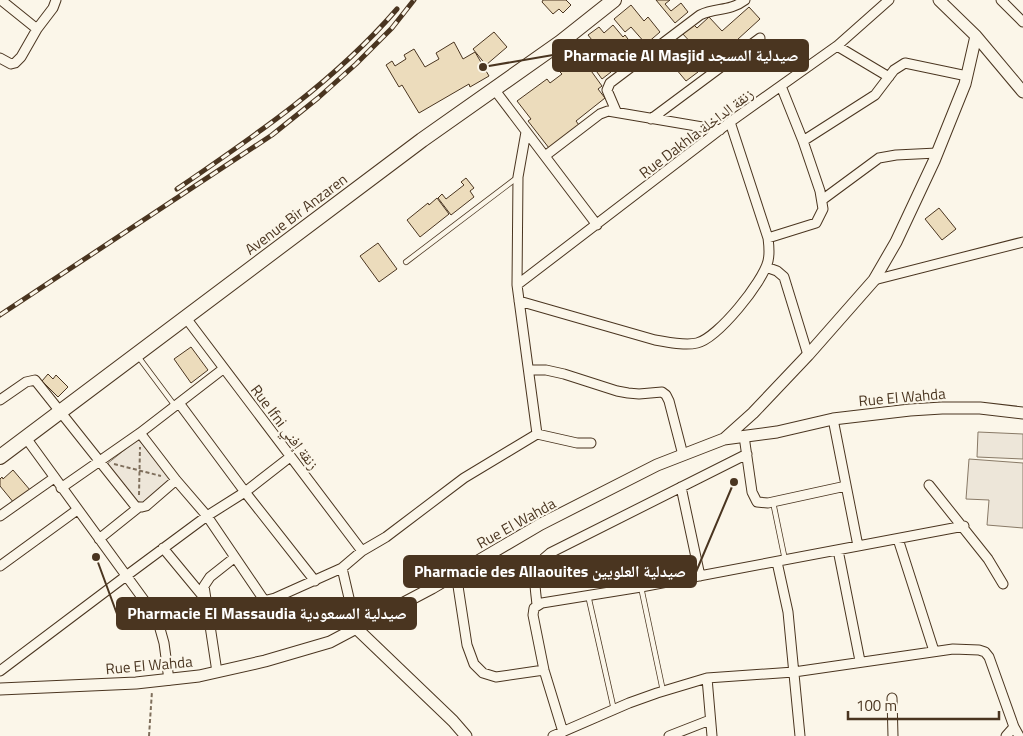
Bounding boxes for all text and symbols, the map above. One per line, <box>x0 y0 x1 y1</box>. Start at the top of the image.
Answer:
callout: Pharmacie Al Masjid صيدلية المسجد <box>553 40 808 71</box>
text: Pharmacie Al Masjid صيدلية المسجد <box>564 43 798 67</box>
street label: Rue Dakhla زنقة الداخلة <box>634 82 758 184</box>
street label: Avenue Bir Anzaren <box>240 168 352 260</box>
street label: Rue Ifni زنقة إفني <box>245 379 325 475</box>
street label: Rue El Wahda <box>858 382 947 412</box>
street label: Rue El Wahda <box>472 492 560 554</box>
callout: Pharmacie des Allaouites صيدلية العلويين <box>404 556 696 587</box>
text: Pharmacie des Allaouites صيدلية العلويين <box>414 559 686 583</box>
callout: Pharmacie El Massaudia صيدلية المسعودية <box>117 598 416 629</box>
text: Pharmacie El Massaudia صيدلية المسعودية <box>127 601 407 625</box>
street label: Rue El Wahda <box>105 650 194 680</box>
scale bar <box>848 688 999 720</box>
text: 100 m <box>856 694 897 717</box>

